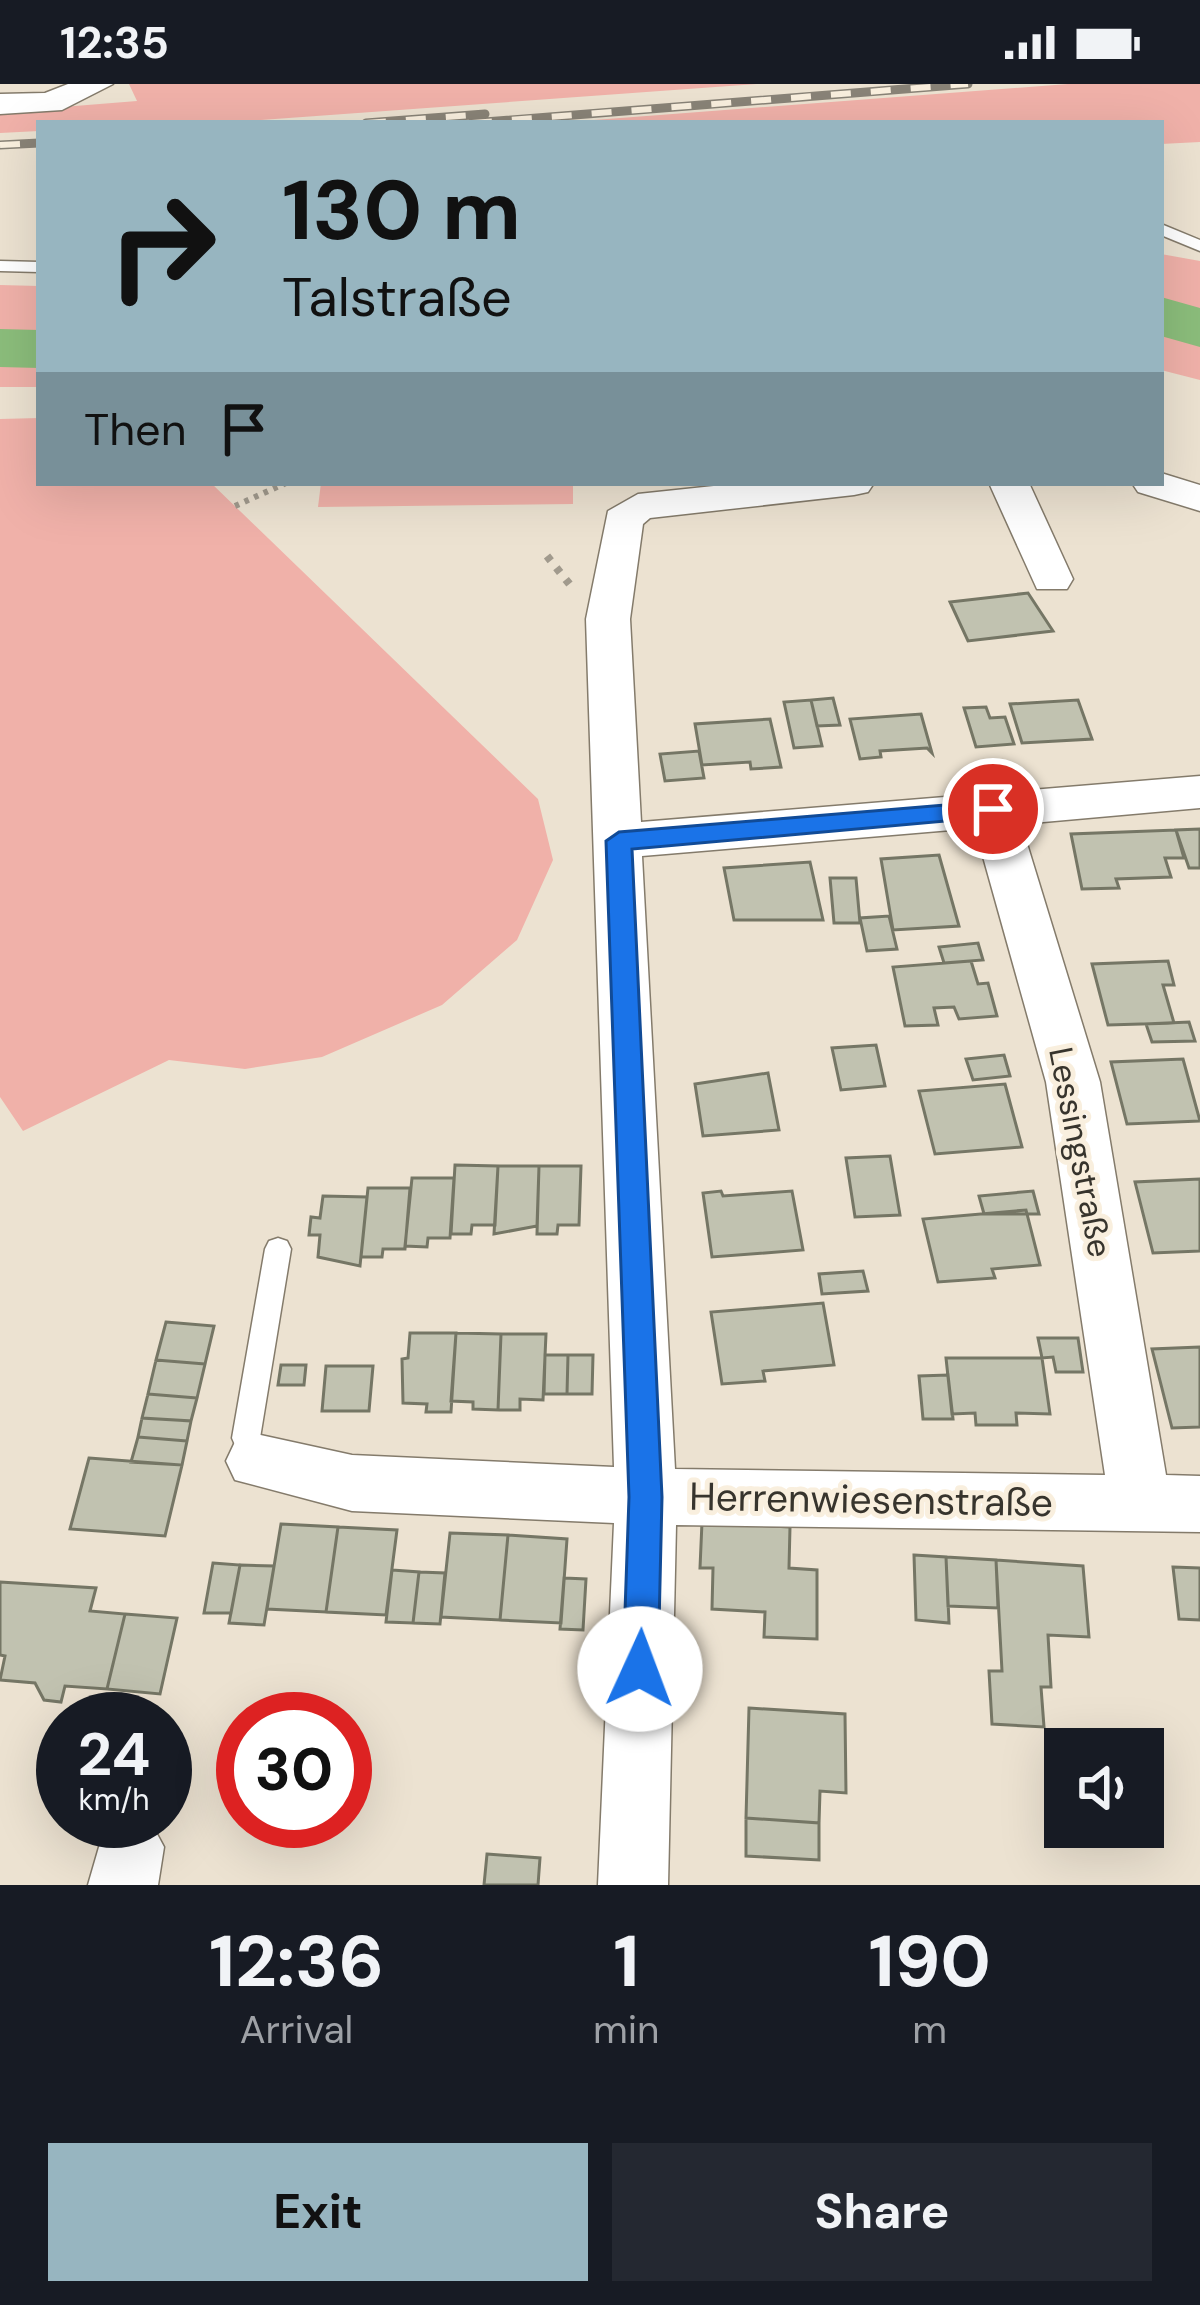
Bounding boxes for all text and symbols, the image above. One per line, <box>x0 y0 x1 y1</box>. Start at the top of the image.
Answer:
text: 12:35 <box>60 13 169 72</box>
text: 130 m <box>282 156 521 265</box>
icon: right <box>84 168 240 324</box>
text: Talstraße <box>282 262 512 333</box>
icon: arrive <box>211 396 277 462</box>
text: Then <box>84 400 187 459</box>
pin <box>942 758 1044 860</box>
icon: arrive <box>960 776 1026 842</box>
street label: Lessingstraße <box>1039 1044 1122 1261</box>
street label: Herrenwiesenstraße <box>689 1471 1053 1528</box>
position arrow <box>577 1606 703 1732</box>
speed limit sign: 30 <box>216 1692 372 1848</box>
text: 24 <box>77 1715 151 1794</box>
map controls <box>1044 1728 1164 1848</box>
button: sound <box>1044 1728 1164 1848</box>
text: km/h <box>79 1780 149 1819</box>
text: 12:36 <box>209 1915 384 2008</box>
text: 1 <box>613 1915 639 2008</box>
text: 190 <box>868 1915 991 2008</box>
text: Arrival <box>240 2004 353 2055</box>
text: min <box>593 2004 659 2055</box>
text: m <box>912 2004 947 2055</box>
button: Exit <box>48 2143 588 2281</box>
button: Share <box>612 2143 1152 2281</box>

